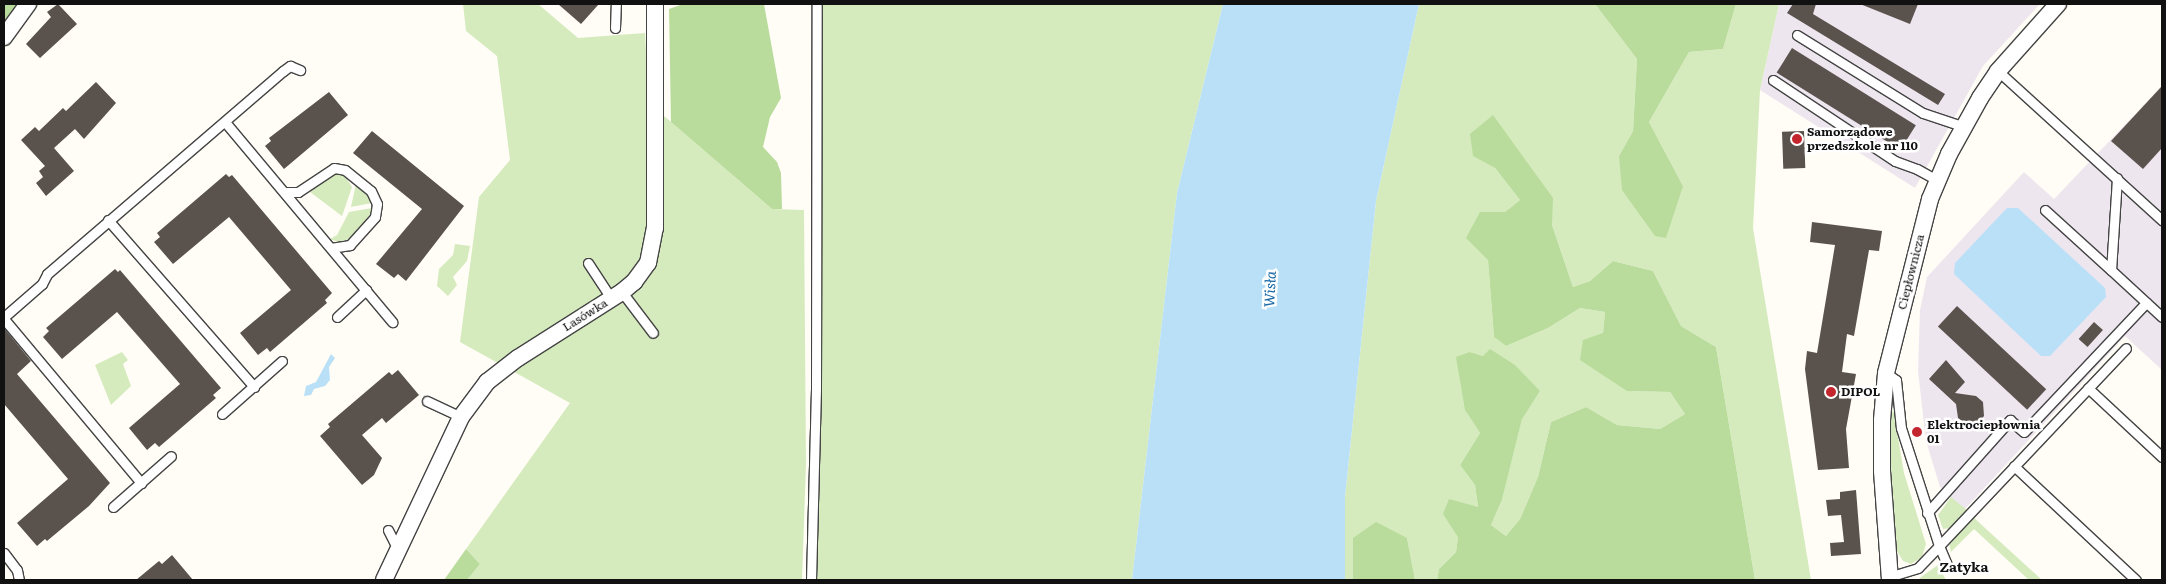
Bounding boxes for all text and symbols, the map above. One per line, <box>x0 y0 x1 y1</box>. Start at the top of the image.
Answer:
place label: Samorządowe przedszkole nr 110 <box>1807 125 1918 153</box>
marker: Samorządowe przedszkole nr 110 <box>1791 133 1803 145</box>
street label: Ciepłownicza <box>1895 233 1927 311</box>
water label: Wisła <box>1260 270 1278 308</box>
street label: Lasówka <box>560 296 610 334</box>
place label: DIPOL <box>1841 385 1880 399</box>
marker: DIPOL <box>1825 386 1837 398</box>
place label: Elektrociepłownia 01 <box>1927 418 2040 446</box>
marker: Elektrociepłownia 01 <box>1911 426 1923 438</box>
district label: Zatyka <box>1939 558 1989 574</box>

